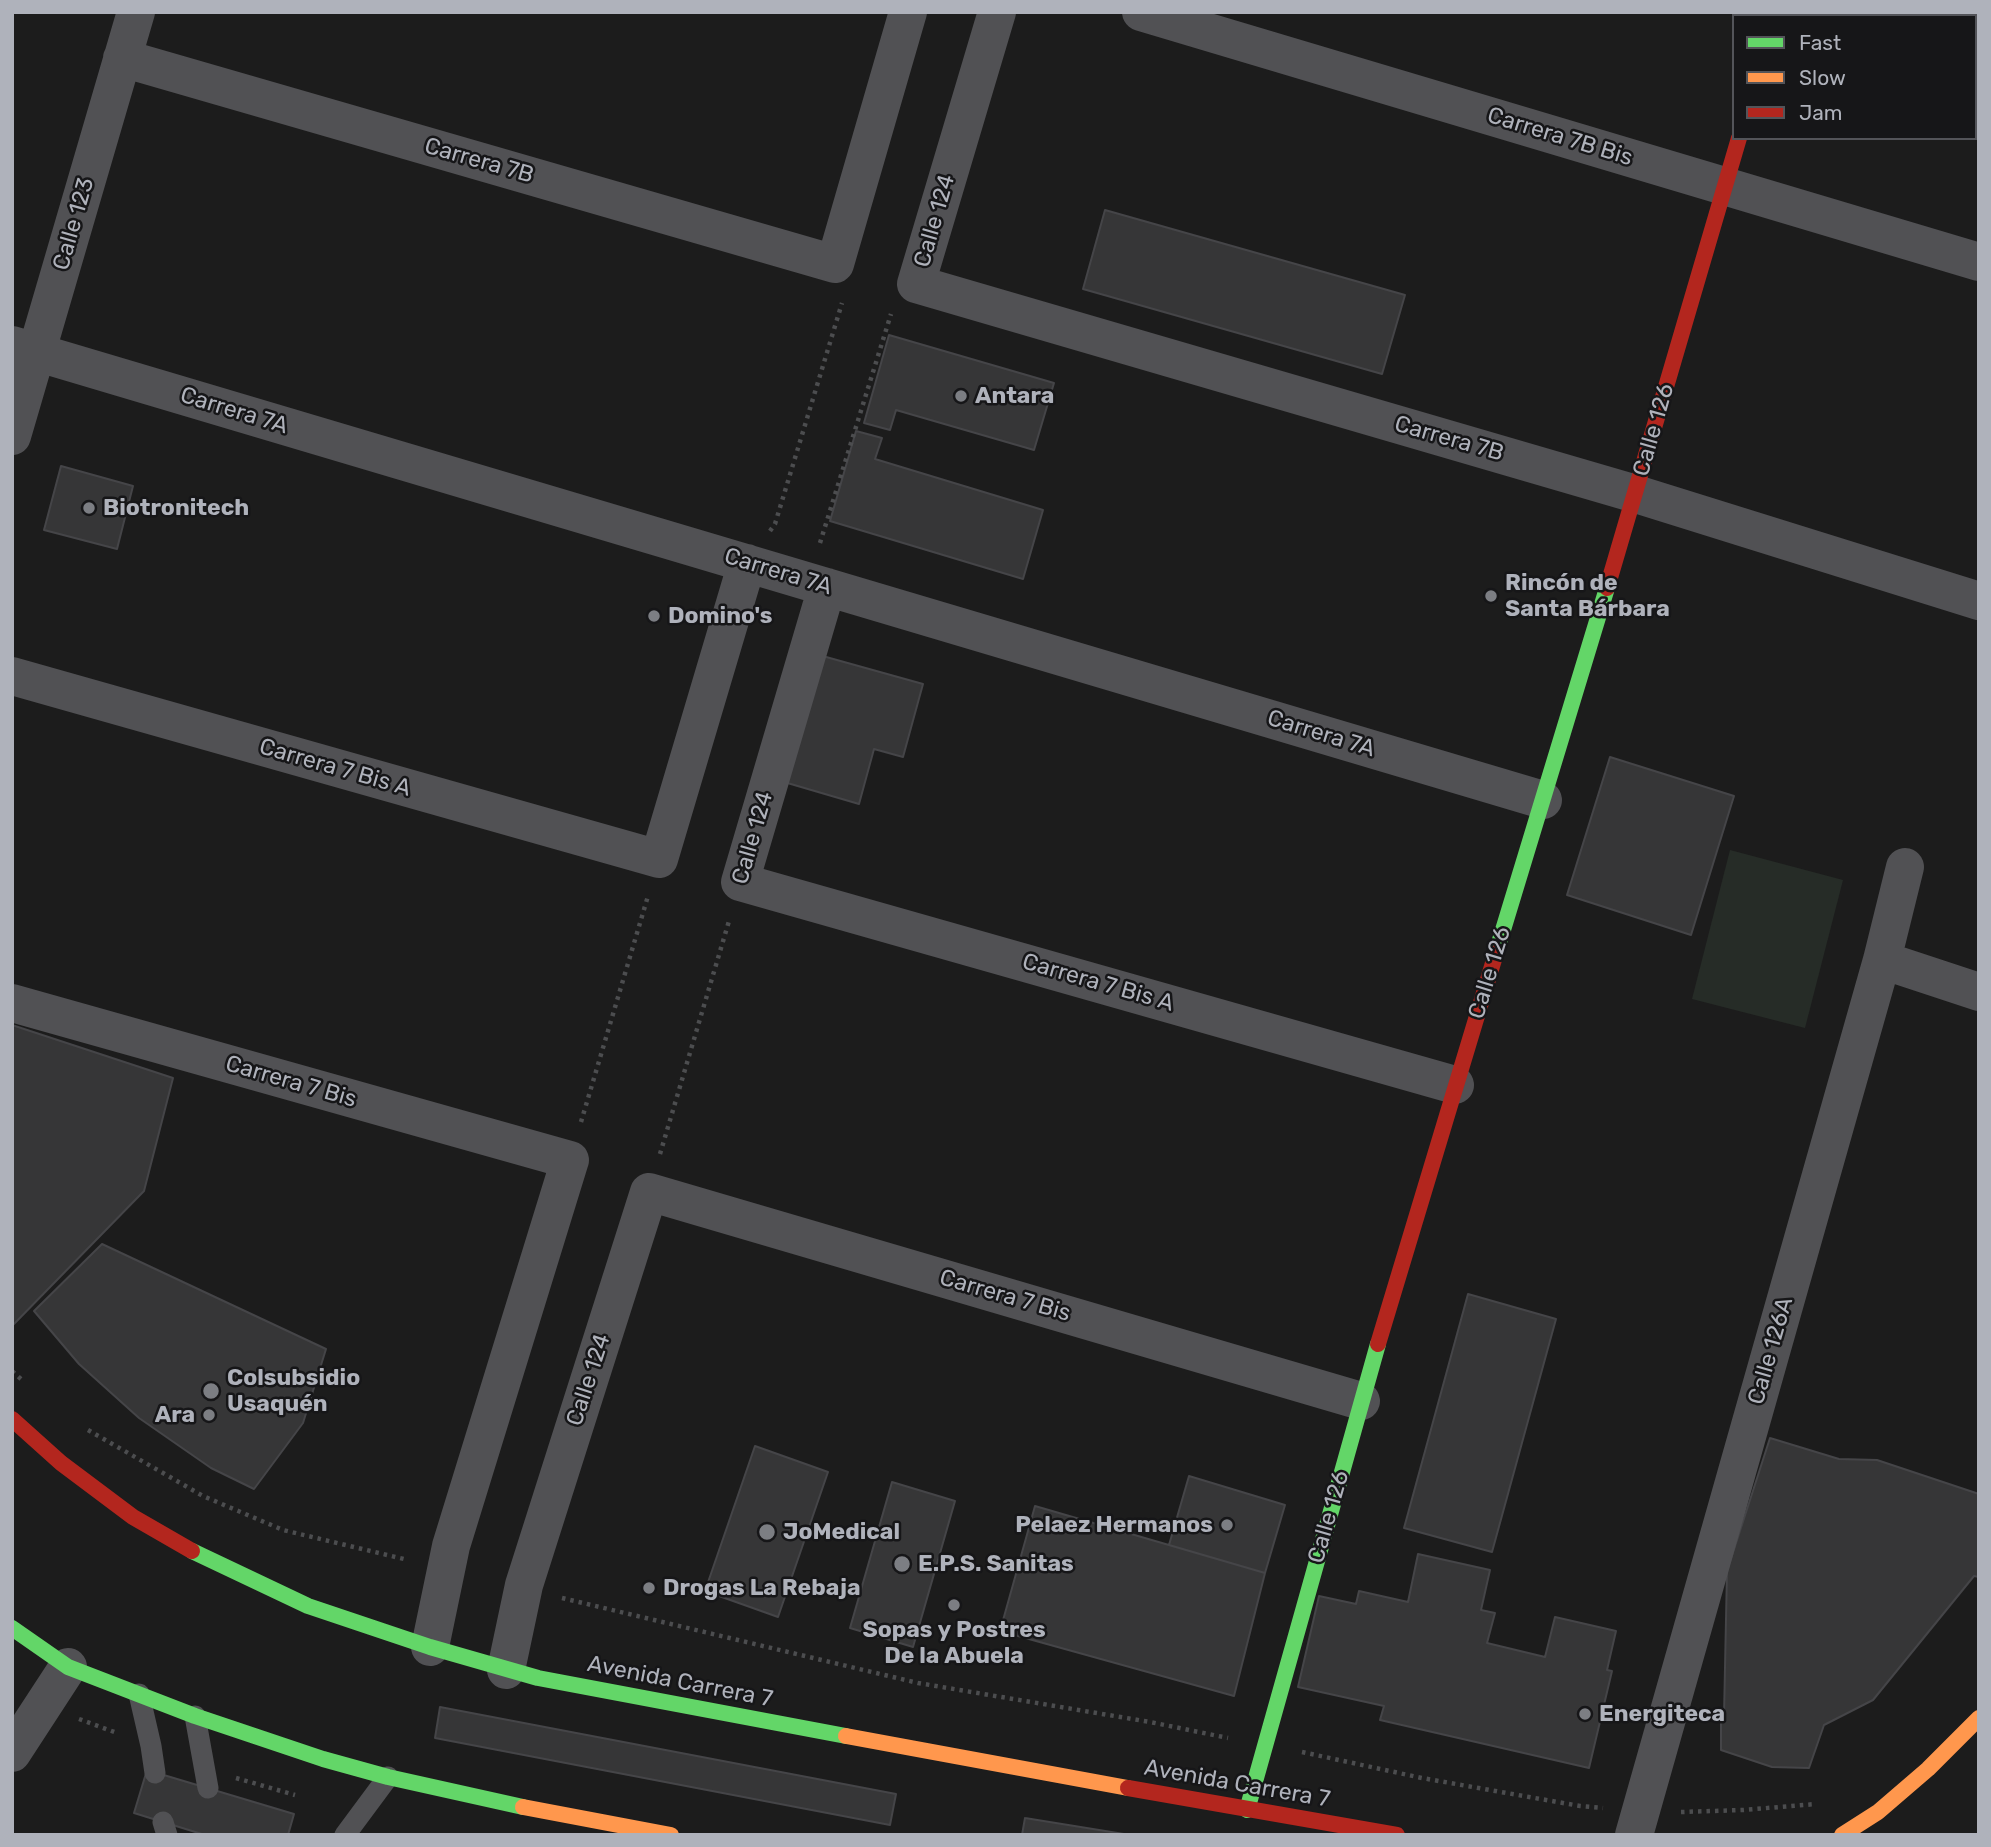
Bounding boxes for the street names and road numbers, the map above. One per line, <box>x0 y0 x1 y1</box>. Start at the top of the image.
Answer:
street label: Carrera 7B Bis <box>1484 102 1636 172</box>
street label: Carrera 7B <box>421 132 537 190</box>
street label: Calle 124 <box>909 171 961 271</box>
street label: Calle 123 <box>48 175 100 273</box>
street label: Calle 126 <box>1628 381 1680 479</box>
street label: Carrera 7A <box>177 382 291 440</box>
street label: Carrera 7B <box>1391 410 1507 468</box>
street label: Carrera 7A <box>721 543 835 601</box>
street label: Carrera 7A <box>1264 705 1378 763</box>
street label: Carrera 7 Bis A <box>256 733 414 803</box>
street label: Calle 124 <box>727 788 779 888</box>
street label: Calle 126 <box>1463 924 1517 1022</box>
street label: Carrera 7 Bis A <box>1019 948 1177 1018</box>
street label: Carrera 7 Bis <box>222 1050 360 1114</box>
street label: Carrera 7 Bis <box>936 1264 1074 1328</box>
street label: Calle 126A <box>1743 1294 1799 1408</box>
street label: Calle 124 <box>561 1331 617 1429</box>
street label: Calle 126 <box>1303 1468 1355 1566</box>
street label: Avenida Carrera 7 <box>585 1650 775 1714</box>
street label: Avenida Carrera 7 <box>1142 1754 1332 1814</box>

